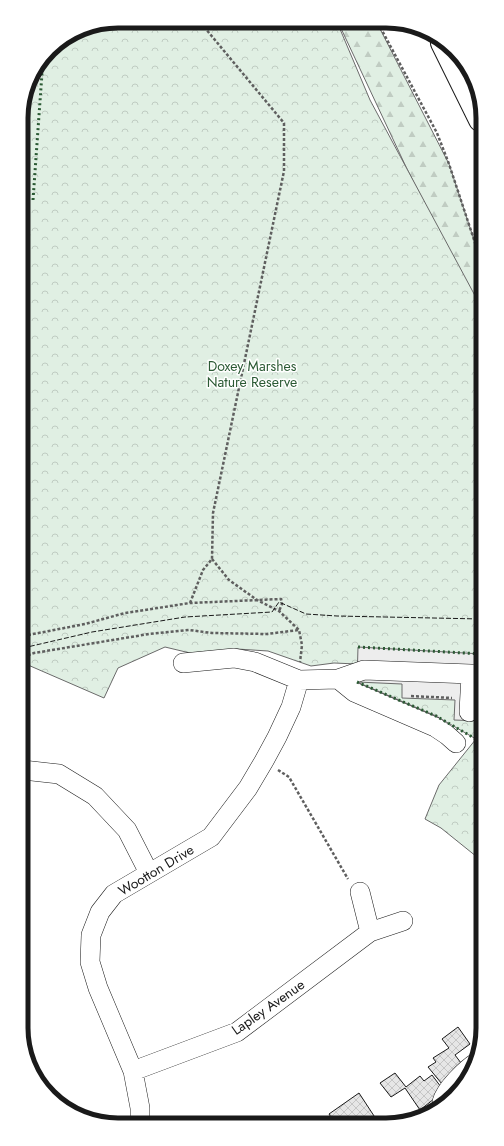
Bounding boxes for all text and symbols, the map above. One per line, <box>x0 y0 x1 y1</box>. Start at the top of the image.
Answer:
park label: Doxey Marshes Nature Reserve <box>207 356 297 392</box>
street label: Wootton Drive <box>114 840 198 900</box>
street label: Lapley Avenue <box>227 974 309 1040</box>

